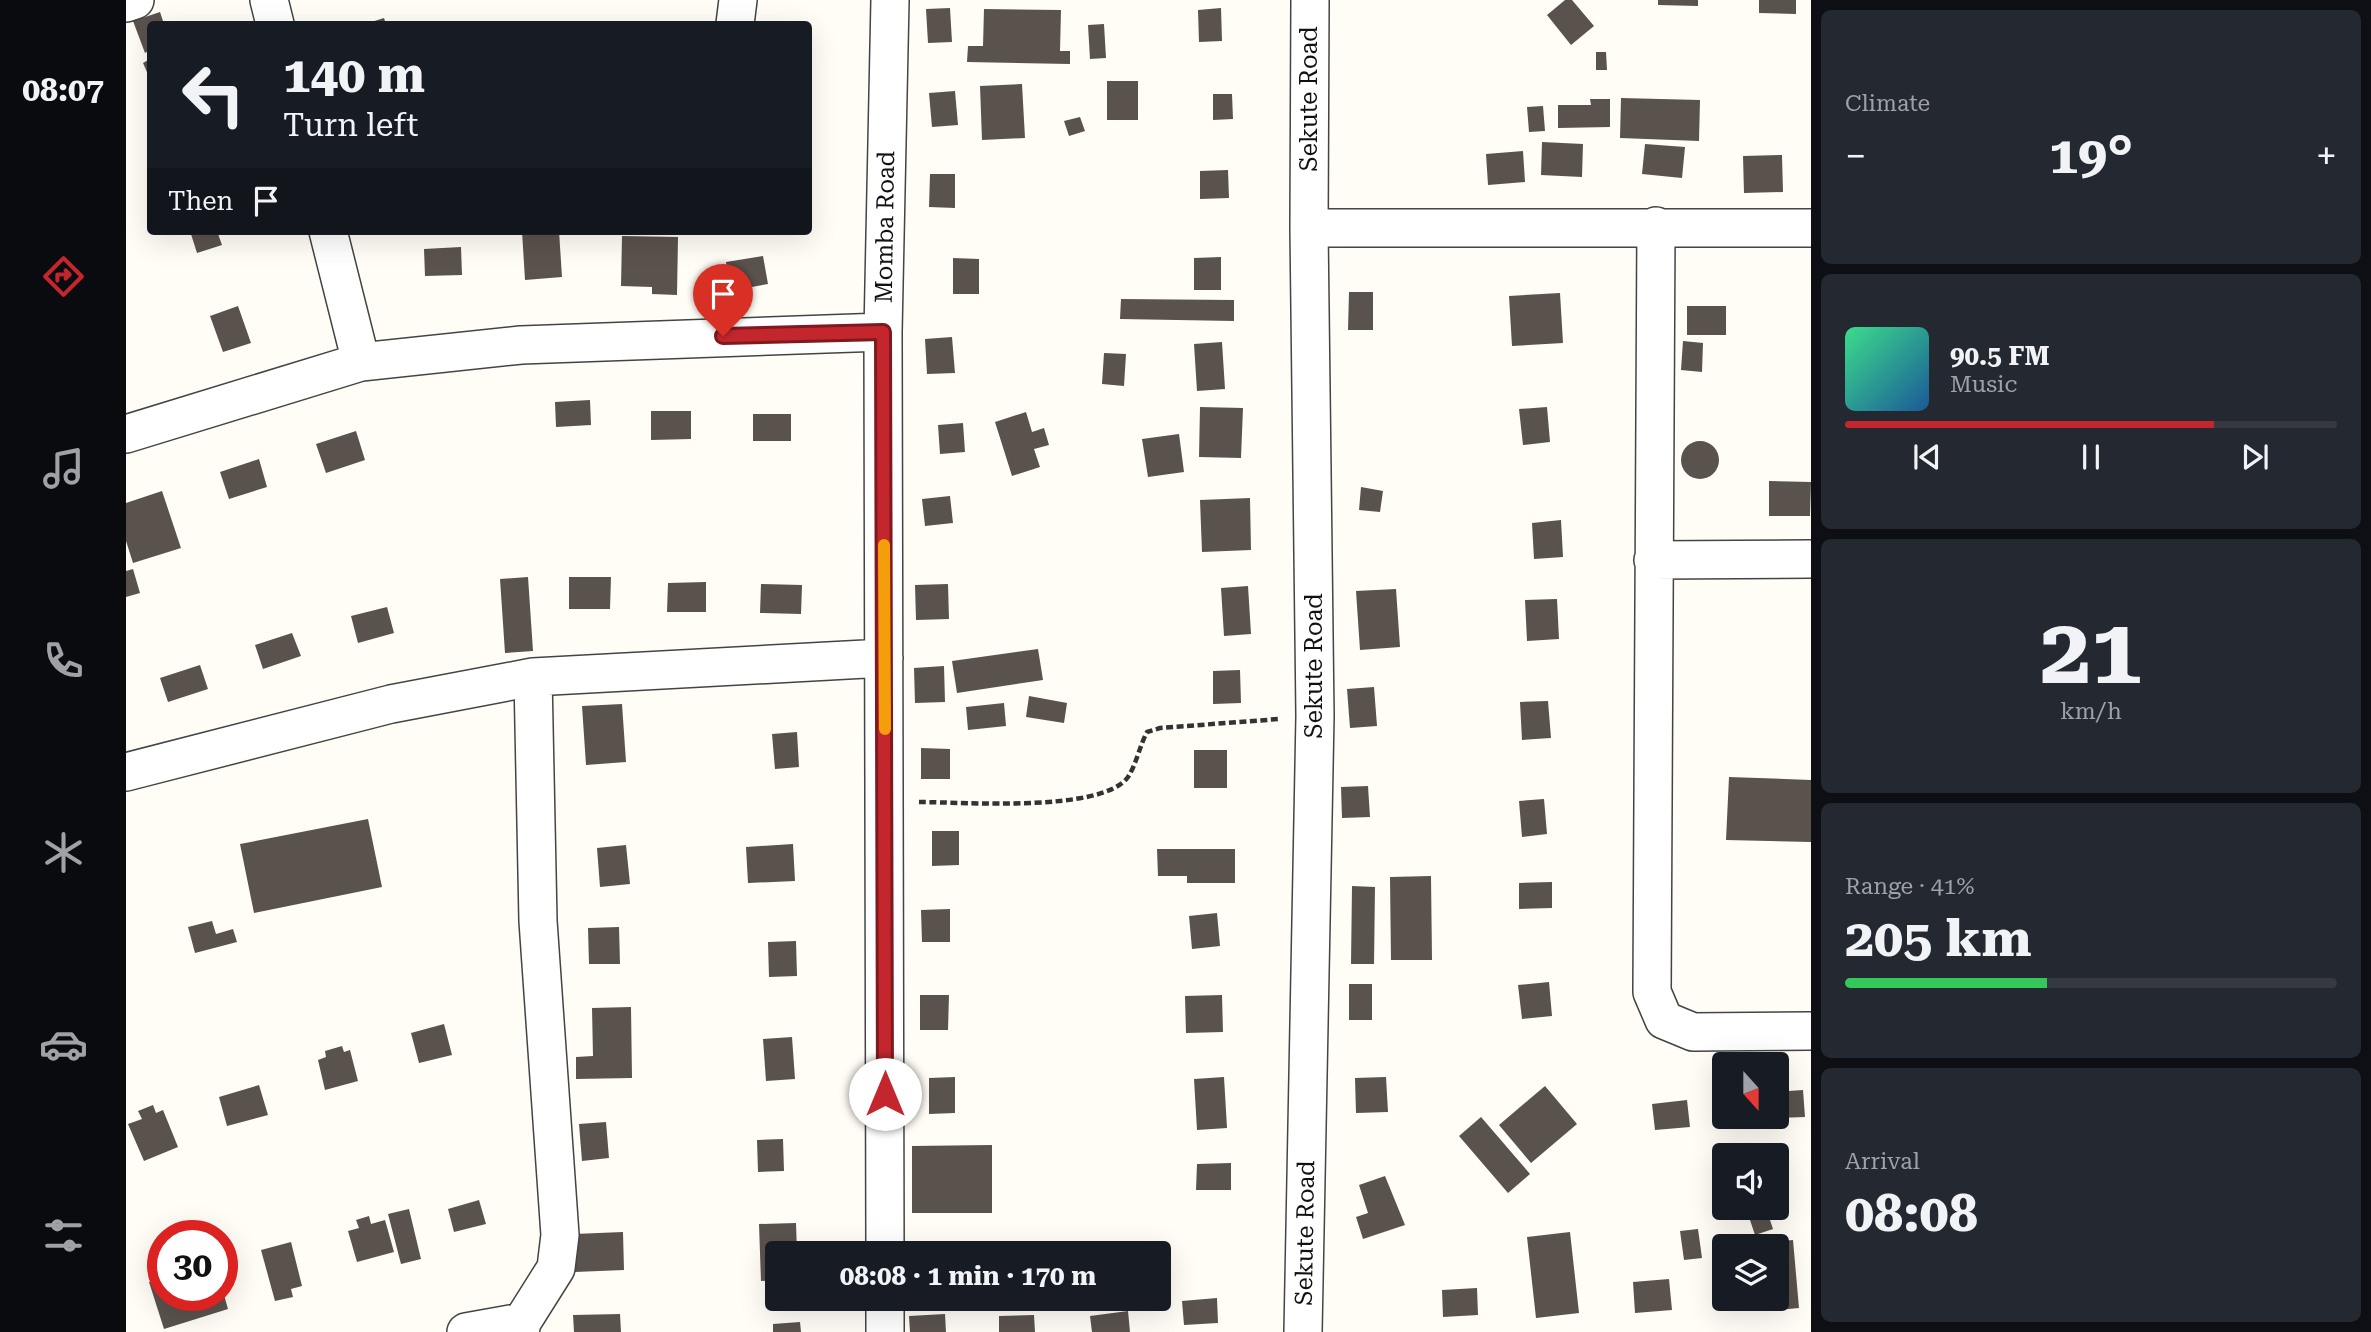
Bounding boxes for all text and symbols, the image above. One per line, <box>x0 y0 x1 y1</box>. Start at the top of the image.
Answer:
street label: Sekute Road <box>1295 26 1323 172</box>
text: 140 m <box>283 47 425 104</box>
icon: left <box>168 49 259 140</box>
text: 08:07 <box>22 71 104 109</box>
text: Climate <box>1845 90 1930 117</box>
text: Turn left <box>283 106 418 144</box>
text: 19° <box>2049 125 2133 186</box>
text: − <box>1845 134 1866 178</box>
text: + <box>2316 134 2337 178</box>
street label: Momba Road <box>870 151 900 303</box>
icon: arrive <box>247 182 285 220</box>
text: Then <box>168 186 233 216</box>
icon: directions <box>39 252 88 301</box>
pin <box>693 264 753 336</box>
icon: arrive <box>704 275 742 313</box>
text: 90.5 FM <box>1950 341 2050 371</box>
text: Music <box>1950 371 2017 398</box>
icon: previous <box>1908 438 1946 476</box>
icon: pause <box>2072 438 2110 476</box>
icon: next <box>2236 438 2274 476</box>
icon: music <box>39 444 88 493</box>
street label: Sekute Road <box>1300 593 1328 739</box>
text: 21 <box>2040 599 2142 705</box>
icon: phone <box>39 636 88 685</box>
text: km/h <box>2060 698 2122 725</box>
icon: climate <box>39 828 88 877</box>
text: Range · 41% <box>1845 873 1974 900</box>
text: 205 km <box>1845 908 2032 969</box>
icon: car <box>39 1020 88 1069</box>
north arrow <box>1712 1052 1788 1129</box>
map controls <box>1712 1052 1789 1311</box>
position arrow <box>848 1057 922 1131</box>
button: sound <box>1712 1143 1789 1220</box>
text: Arrival <box>1845 1148 1920 1175</box>
street label: Sekute Road <box>1290 1160 1320 1306</box>
text: 08:08 <box>1845 1183 1978 1244</box>
icon: filters <box>39 1211 88 1260</box>
speed limit sign: 30 <box>147 1220 238 1311</box>
button: layers <box>1712 1234 1789 1311</box>
text: 08:08 · 1 min · 170 m <box>840 1261 1096 1291</box>

